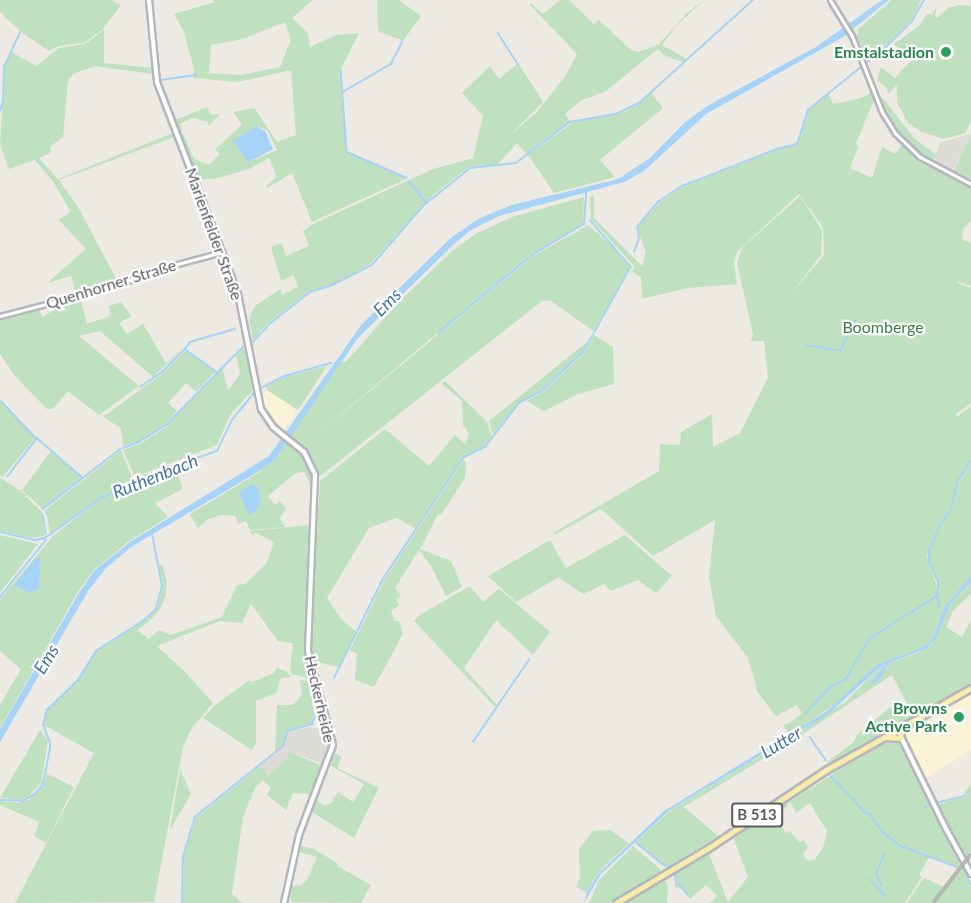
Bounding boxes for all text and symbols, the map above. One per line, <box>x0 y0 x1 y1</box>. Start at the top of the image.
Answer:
place label: Emstalstadion <box>834 42 934 62</box>
marker: Emstalstadion <box>939 45 953 59</box>
street label: Marienfelder Straße <box>181 165 247 303</box>
street label: Quenhorner Straße <box>43 255 179 313</box>
water label: Ems <box>368 283 406 321</box>
park label: Boomberge <box>842 317 924 337</box>
water label: Ruthenbach <box>109 449 201 503</box>
water label: Ems <box>29 640 63 678</box>
street label: Heckerheide <box>301 654 339 744</box>
place label: Browns Active Park <box>865 698 947 736</box>
marker: Browns Active Park <box>952 710 966 724</box>
water label: Lutter <box>757 721 805 763</box>
road number: B 513 <box>730 803 784 827</box>

